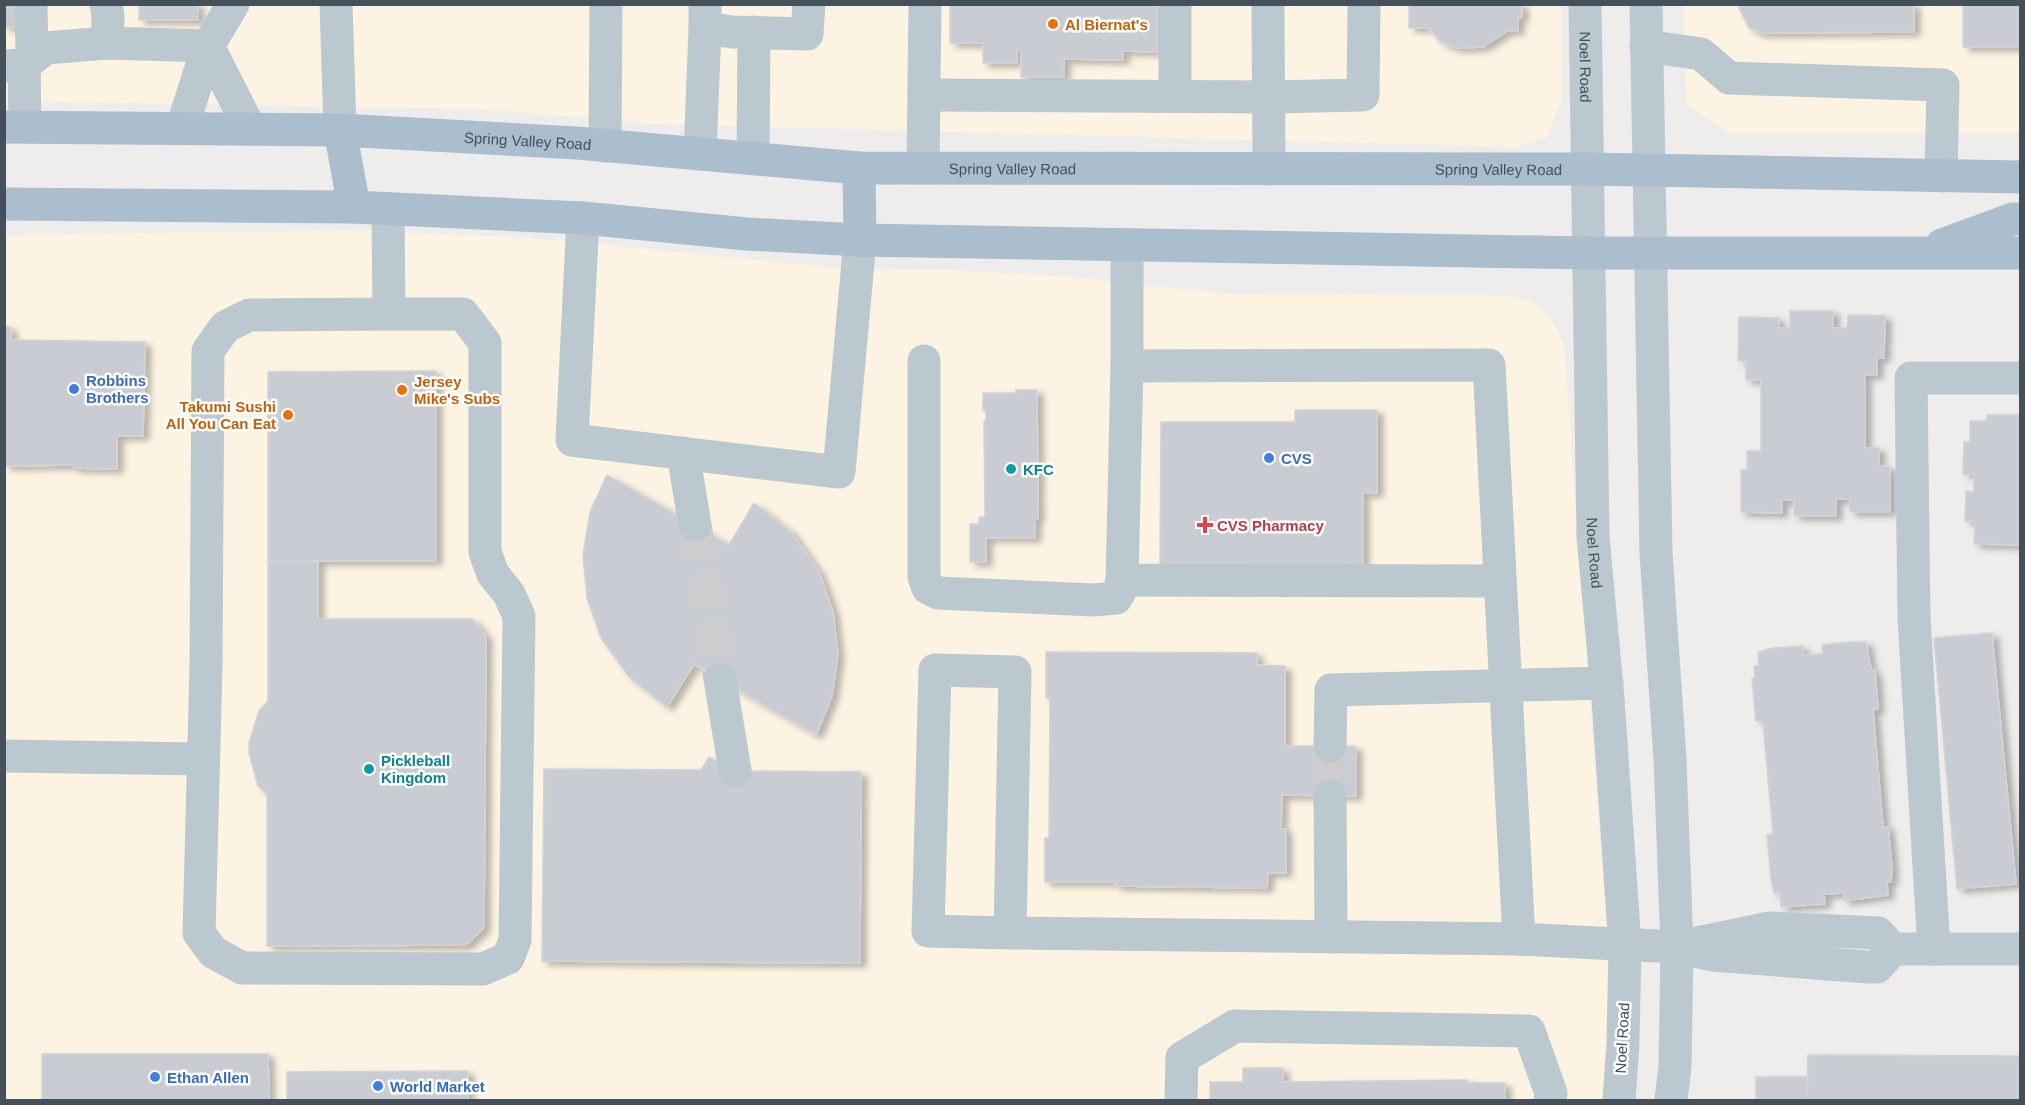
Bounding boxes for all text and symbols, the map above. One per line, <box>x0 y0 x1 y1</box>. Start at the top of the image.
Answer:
place label: Al Biernat's <box>1065 16 1148 33</box>
marker: Al Biernat's <box>1046 17 1060 31</box>
street label: Noel Road <box>1577 31 1595 103</box>
street label: Spring Valley Road <box>464 128 592 153</box>
street label: Spring Valley Road <box>949 160 1076 177</box>
street label: Spring Valley Road <box>1435 160 1562 177</box>
place label: Robbins Brothers <box>86 372 149 406</box>
place label: Jersey Mike's Subs <box>414 373 500 407</box>
marker: Robbins Brothers <box>67 382 81 396</box>
marker: Jersey Mike's Subs <box>395 383 409 397</box>
place label: Takumi Sushi All You Can Eat <box>166 398 276 432</box>
marker: Takumi Sushi All You Can Eat <box>281 408 295 422</box>
place label: CVS <box>1281 450 1312 467</box>
marker: CVS <box>1262 451 1276 465</box>
place label: KFC <box>1023 461 1054 478</box>
marker: KFC <box>1004 462 1018 476</box>
place label: CVS Pharmacy <box>1217 517 1324 534</box>
street label: Noel Road <box>1584 517 1606 589</box>
marker: CVS Pharmacy <box>1198 518 1212 532</box>
place label: Pickleball Kingdom <box>381 752 450 786</box>
marker: Pickleball Kingdom <box>362 762 376 776</box>
street label: Noel Road <box>1612 1002 1632 1074</box>
place label: Ethan Allen <box>167 1069 249 1086</box>
marker: Ethan Allen <box>148 1070 162 1084</box>
place label: World Market <box>390 1078 485 1095</box>
marker: World Market <box>371 1079 385 1093</box>

